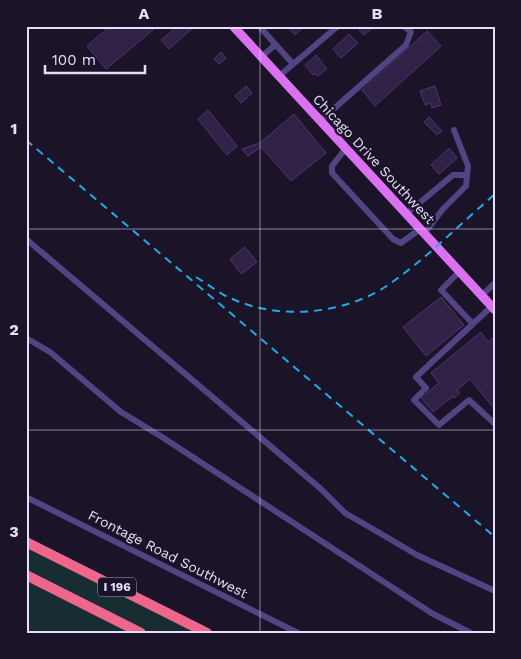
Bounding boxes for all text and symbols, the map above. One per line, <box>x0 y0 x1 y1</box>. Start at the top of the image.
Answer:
text: A <box>139 4 150 23</box>
text: B <box>372 4 383 23</box>
scale bar <box>45 42 145 74</box>
text: 100 m <box>52 51 96 69</box>
street label: Chicago Drive Southwest <box>310 91 438 227</box>
text: 1 <box>11 119 17 138</box>
text: 2 <box>9 320 19 339</box>
street label: Frontage Road Southwest <box>86 507 250 601</box>
text: 3 <box>9 522 19 541</box>
road number: I 196 <box>98 578 136 596</box>

